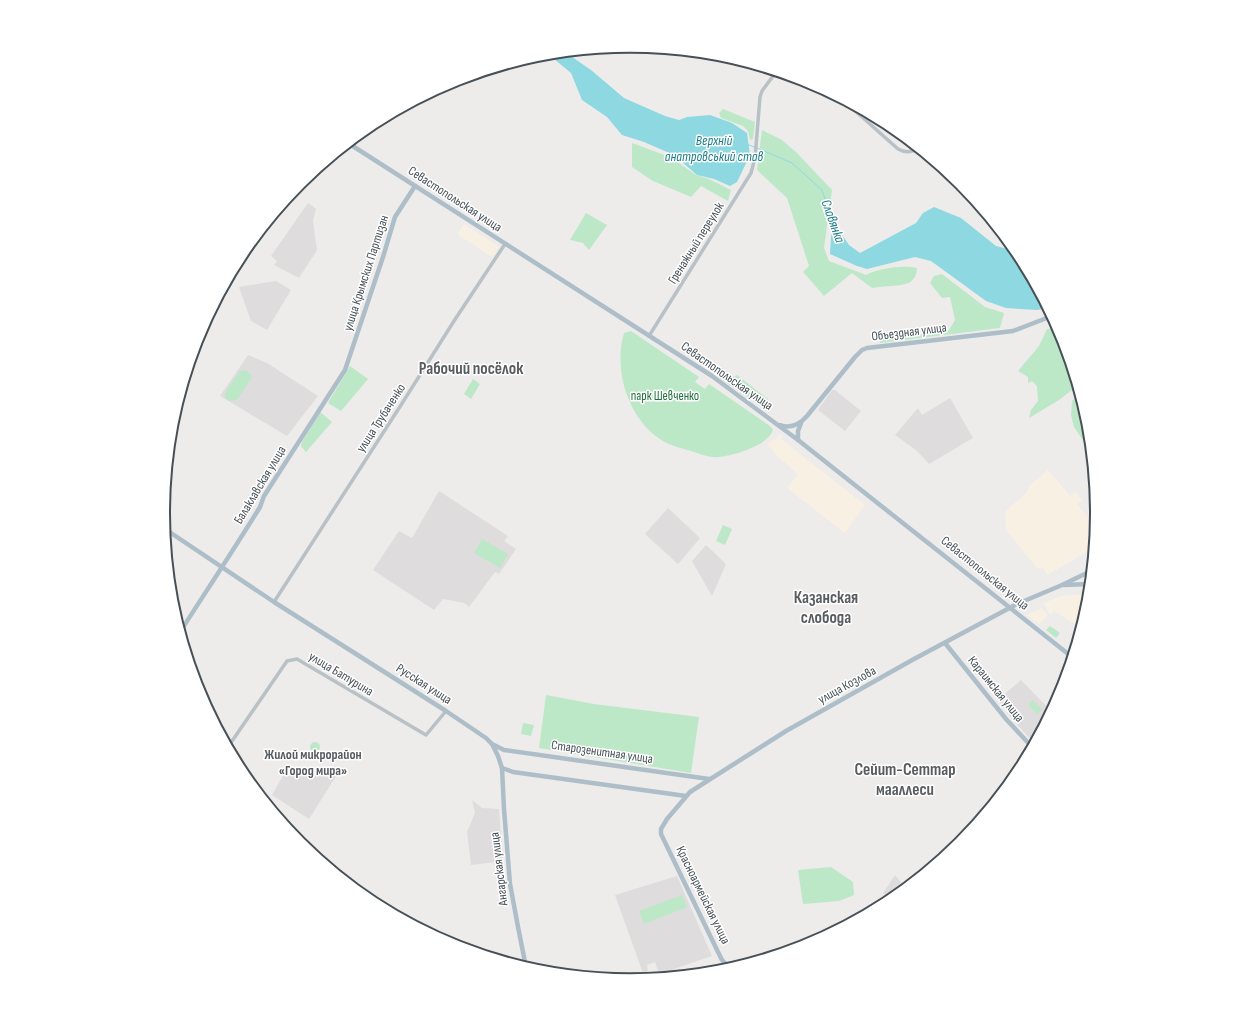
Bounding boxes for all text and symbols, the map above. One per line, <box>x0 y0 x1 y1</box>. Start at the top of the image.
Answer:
water label: Верхній анатровський став <box>665 132 763 165</box>
street label: Севастопольская улица <box>405 163 505 235</box>
water label: Славянка <box>817 197 849 245</box>
street label: Гренажный переулок <box>664 199 728 287</box>
street label: улица Крымских Партизан <box>340 213 392 333</box>
street label: Объездная улица <box>871 319 947 345</box>
street label: Севастопольская улица <box>678 338 776 414</box>
district label: Рабочий посёлок <box>419 359 524 379</box>
street label: улица Трубаченко <box>353 381 409 455</box>
park label: парк Шевченко <box>631 388 699 404</box>
street label: Балаклавская улица <box>230 443 290 527</box>
street label: Севастопольская улица <box>938 533 1032 613</box>
district label: Казанская слобода <box>794 588 858 628</box>
street label: улица Батурина <box>306 648 376 700</box>
street label: Караимская улица <box>964 653 1028 725</box>
street label: Русская улица <box>393 660 455 708</box>
street label: улица Козлова <box>815 663 879 707</box>
street label: Старозенитная улица <box>550 737 654 767</box>
district label: Жилой микрорайон «Город мира» <box>264 746 362 779</box>
district label: Сейит-Сеттар мааллеси <box>854 760 956 800</box>
street label: Ангарская улица <box>487 831 512 908</box>
street label: Красноармейская улица <box>672 843 734 947</box>

